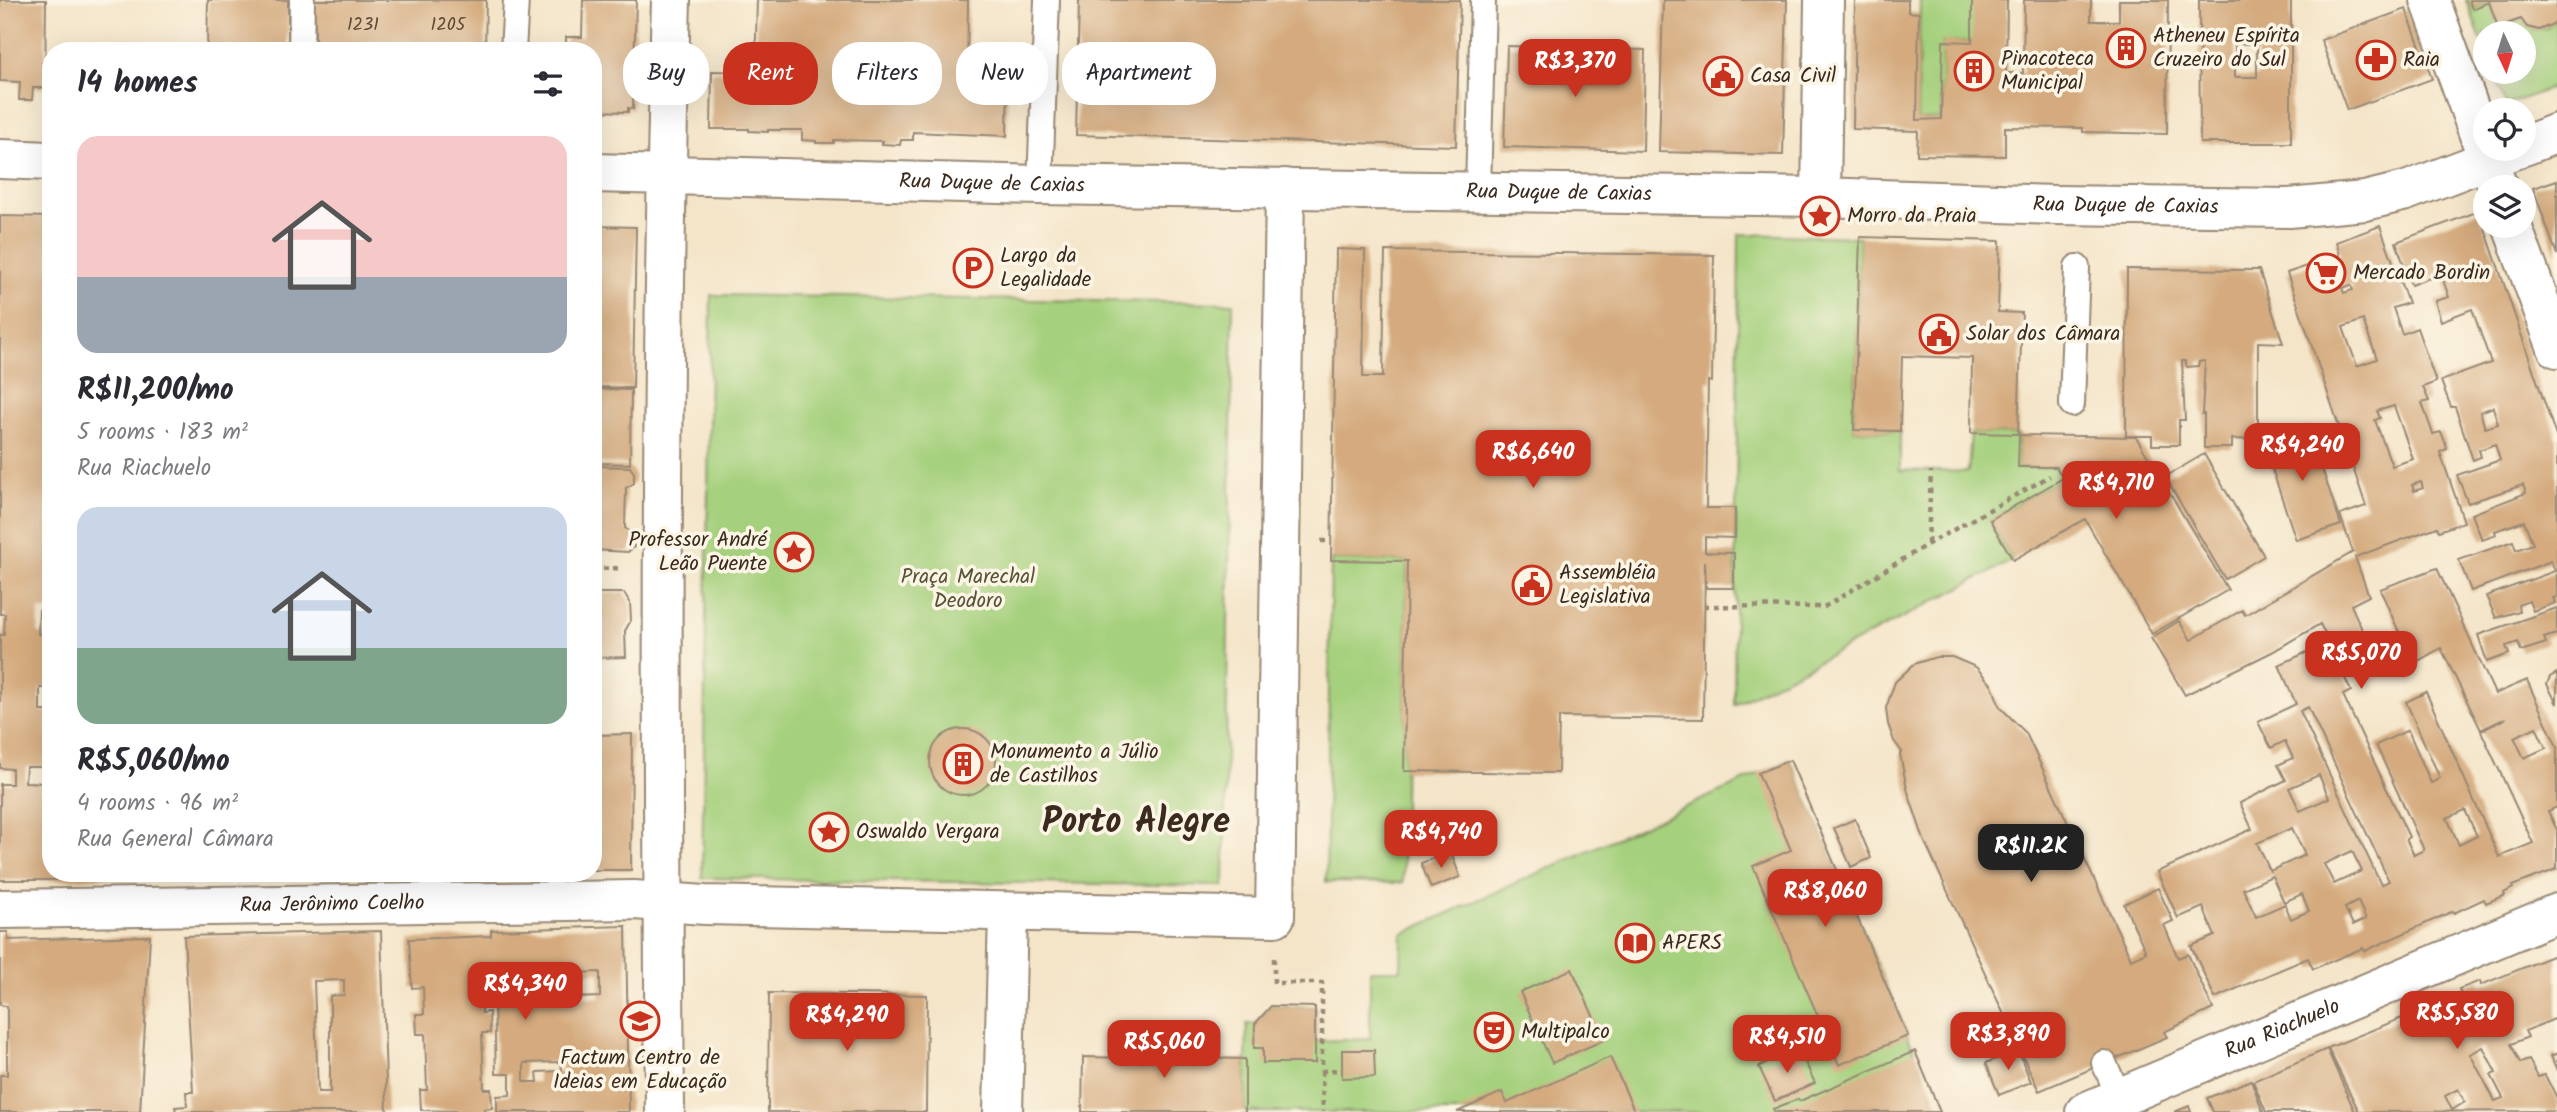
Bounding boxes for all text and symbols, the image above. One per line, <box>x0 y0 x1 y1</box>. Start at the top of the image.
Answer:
house number: 1231 <box>347 11 379 40</box>
house number: 1205 <box>431 11 467 40</box>
place label: Atheneu Espírita Cruzeiro do Sul <box>2153 20 2300 77</box>
north arrow <box>2473 21 2536 84</box>
map controls <box>2473 21 2536 238</box>
building icon: Atheneu Espírita Cruzeiro do Sul <box>2105 27 2147 69</box>
pharmacy icon: Raia <box>2355 39 2397 81</box>
pin: R$3,370 <box>1510 40 1640 99</box>
chip: Buy <box>623 42 709 105</box>
chip: Rent <box>723 42 818 105</box>
chip: Filters <box>832 42 942 105</box>
chip: New <box>956 42 1048 105</box>
chip: Apartment <box>1062 42 1216 105</box>
place label: Pinacoteca Municipal <box>2001 43 2094 100</box>
text: R$3,370 <box>1534 44 1616 80</box>
place label: Raia <box>2403 44 2440 77</box>
building icon: Pinacoteca Municipal <box>1953 50 1995 92</box>
public building icon: Casa Civil <box>1702 55 1744 97</box>
text: 14 homes <box>77 60 198 108</box>
place label: Casa Civil <box>1750 60 1836 93</box>
icon: filters <box>529 65 567 103</box>
button: locate <box>2473 98 2536 161</box>
street label: Rua Duque de Caxias <box>899 165 1085 202</box>
street label: Rua Duque de Caxias <box>1466 175 1652 211</box>
button: layers <box>2473 175 2536 238</box>
icon: home <box>259 182 385 308</box>
street label: Rua Duque de Caxias <box>2032 188 2219 224</box>
place icon: Morro da Praia <box>1799 195 1841 237</box>
place label: Morro da Praia <box>1847 200 1977 233</box>
place label: Largo da Legalidade <box>1000 240 1092 297</box>
parking icon: Largo da Legalidade <box>952 247 994 289</box>
supermarket icon: Mercado Bordin <box>2305 252 2347 294</box>
place label: Mercado Bordin <box>2353 257 2490 290</box>
public building icon: Solar dos Câmara <box>1918 313 1960 355</box>
place label: Solar dos Câmara <box>1966 318 2120 351</box>
text: R$11,200/mo <box>77 367 234 415</box>
text: 5 rooms · 183 m² <box>77 415 248 451</box>
pin: R$4,240 <box>2237 424 2367 483</box>
text: R$4,240 <box>2260 428 2344 464</box>
pin: R$6,640 <box>1468 430 1598 490</box>
text: R$6,640 <box>1492 435 1574 471</box>
text: Rua Riachuelo <box>77 451 211 487</box>
pin: R$4,710 <box>2051 462 2181 521</box>
text: R$4,710 <box>2078 466 2154 502</box>
place label: Professor André Leão Puente <box>628 524 768 581</box>
place icon: Professor André Leão Puente <box>773 531 815 573</box>
icon: home <box>259 553 385 679</box>
place label: Assembléia Legislativa <box>1559 557 1656 614</box>
park label: Praça Marechal Deodoro <box>901 561 1035 618</box>
public building icon: Assembléia Legislativa <box>1511 564 1553 606</box>
pin: R$5,070 <box>2296 632 2426 691</box>
text: R$5,070 <box>2321 636 2401 672</box>
place label: Monumento a Júlio de Castilhos <box>990 736 1159 793</box>
text: R$5,060/mo <box>77 738 230 786</box>
building icon: Monumento a Júlio de Castilhos <box>942 743 984 785</box>
text: 4 rooms · 96 m² <box>77 786 238 822</box>
district label: Porto Alegre <box>1042 795 1230 851</box>
pin: R$4,740 <box>1376 810 1506 870</box>
place icon: Oswaldo Vergara <box>808 811 850 853</box>
text: R$4,740 <box>1400 815 1482 851</box>
place label: Oswaldo Vergara <box>856 816 1000 849</box>
text: Rua General Câmara <box>77 822 274 858</box>
pin: R$11.2K <box>1966 824 2096 884</box>
text: R$11.2K <box>1994 829 2068 865</box>
pin: R$8,060 <box>1760 870 1890 929</box>
text: R$8,060 <box>1783 874 1867 910</box>
street label: Rua Jerônimo Coelho <box>239 886 425 922</box>
library icon: APERS <box>1614 922 1656 964</box>
place label: APERS <box>1662 927 1722 960</box>
pin: R$4,340 <box>460 962 590 1022</box>
text: R$4,340 <box>484 967 566 1003</box>
street label: Rua Riachuelo <box>2219 990 2345 1068</box>
pin: R$5,580 <box>2392 992 2522 1051</box>
pin: R$4,290 <box>782 993 912 1053</box>
text: R$5,580 <box>2416 996 2498 1032</box>
text: R$4,290 <box>806 998 888 1034</box>
school or university icon: Factum Centro de Ideias em Educação <box>619 1000 661 1042</box>
theatre icon: Multipalco <box>1473 1011 1515 1053</box>
pin: R$3,890 <box>1943 1012 2073 1072</box>
place label: Multipalco <box>1521 1016 1610 1049</box>
pin: R$4,510 <box>1722 1016 1852 1075</box>
text: R$3,890 <box>1966 1017 2050 1053</box>
pin: R$5,060 <box>1099 1020 1229 1080</box>
text: R$4,510 <box>1749 1020 1825 1056</box>
text: R$5,060 <box>1123 1025 1205 1061</box>
place label: Factum Centro de Ideias em Educação <box>553 1042 727 1099</box>

